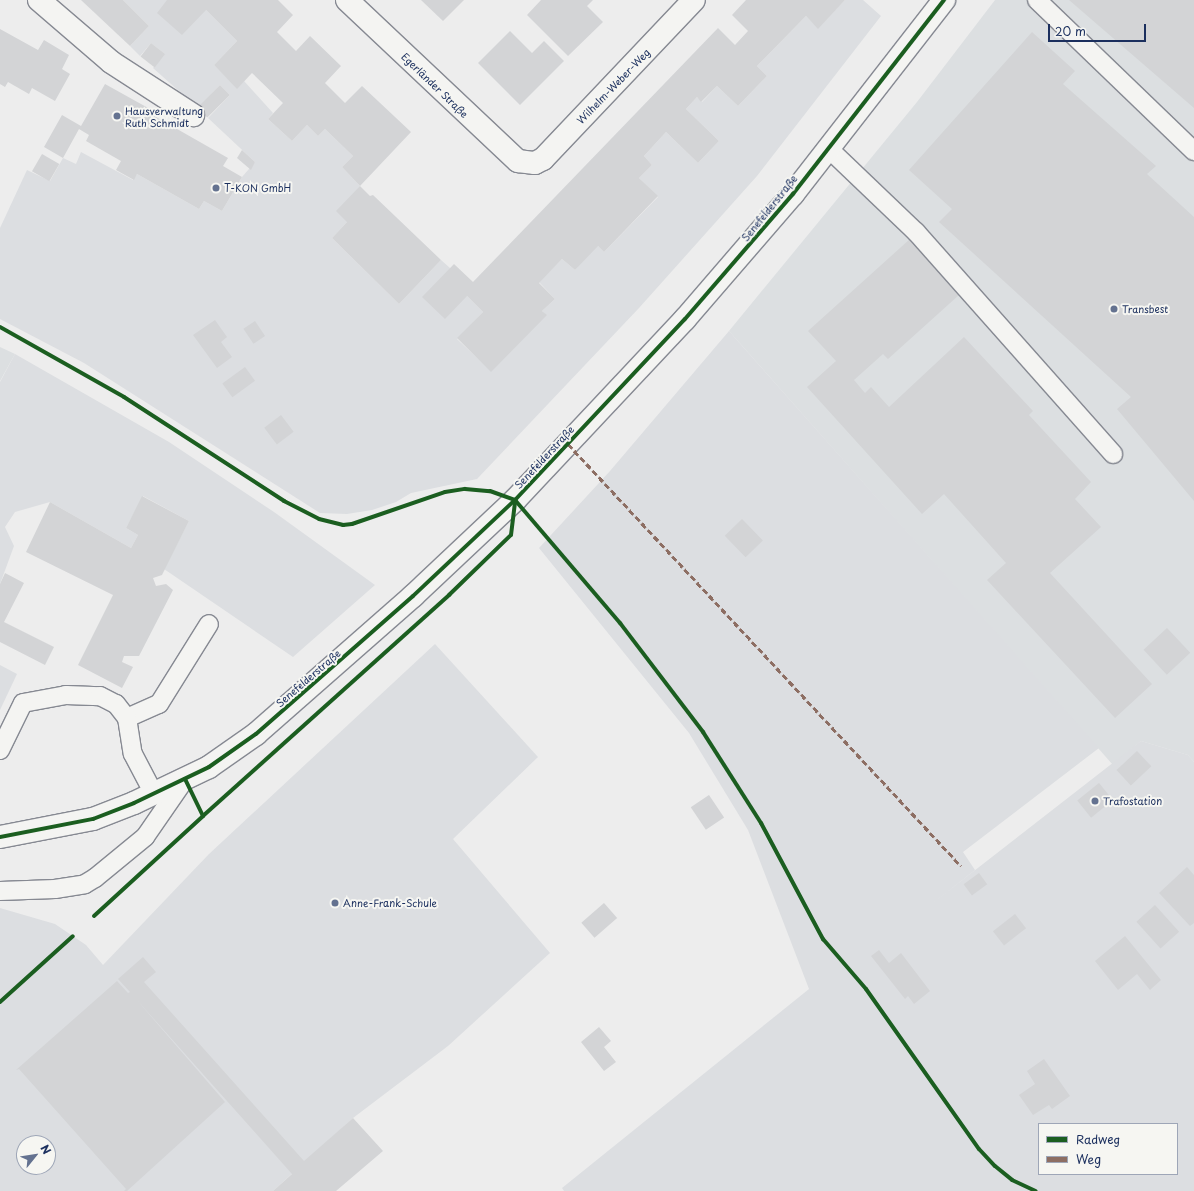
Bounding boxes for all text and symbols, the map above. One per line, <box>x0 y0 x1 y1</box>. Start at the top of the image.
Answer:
scale bar <box>1050 16 1148 42</box>
text: 20 m <box>1055 22 1086 40</box>
street label: Wilhelm-Weber-Weg <box>574 46 652 126</box>
street label: Egerländer Straße <box>399 50 471 120</box>
place label: Hausverwaltung Ruth Schmidt <box>125 104 203 128</box>
marker: Hausverwaltung Ruth Schmidt <box>112 111 122 121</box>
street label: Senefelderstraße <box>739 173 799 243</box>
place label: T-KON GmbH <box>224 182 291 194</box>
marker: T-KON GmbH <box>211 183 221 193</box>
place label: Transbest <box>1122 303 1168 315</box>
marker: Transbest <box>1109 304 1119 314</box>
street label: Senefelderstraße <box>512 423 576 491</box>
street label: Senefelderstraße <box>273 647 343 709</box>
place label: Trafostation <box>1103 795 1162 807</box>
marker: Trafostation <box>1090 796 1100 806</box>
place label: Anne-Frank-Schule <box>343 897 437 909</box>
marker: Anne-Frank-Schule <box>330 898 340 908</box>
legend <box>1038 1123 1178 1175</box>
text: Radweg <box>1076 1130 1120 1148</box>
north arrow <box>16 1135 56 1175</box>
text: N <box>36 1141 56 1157</box>
text: Weg <box>1076 1150 1101 1168</box>

